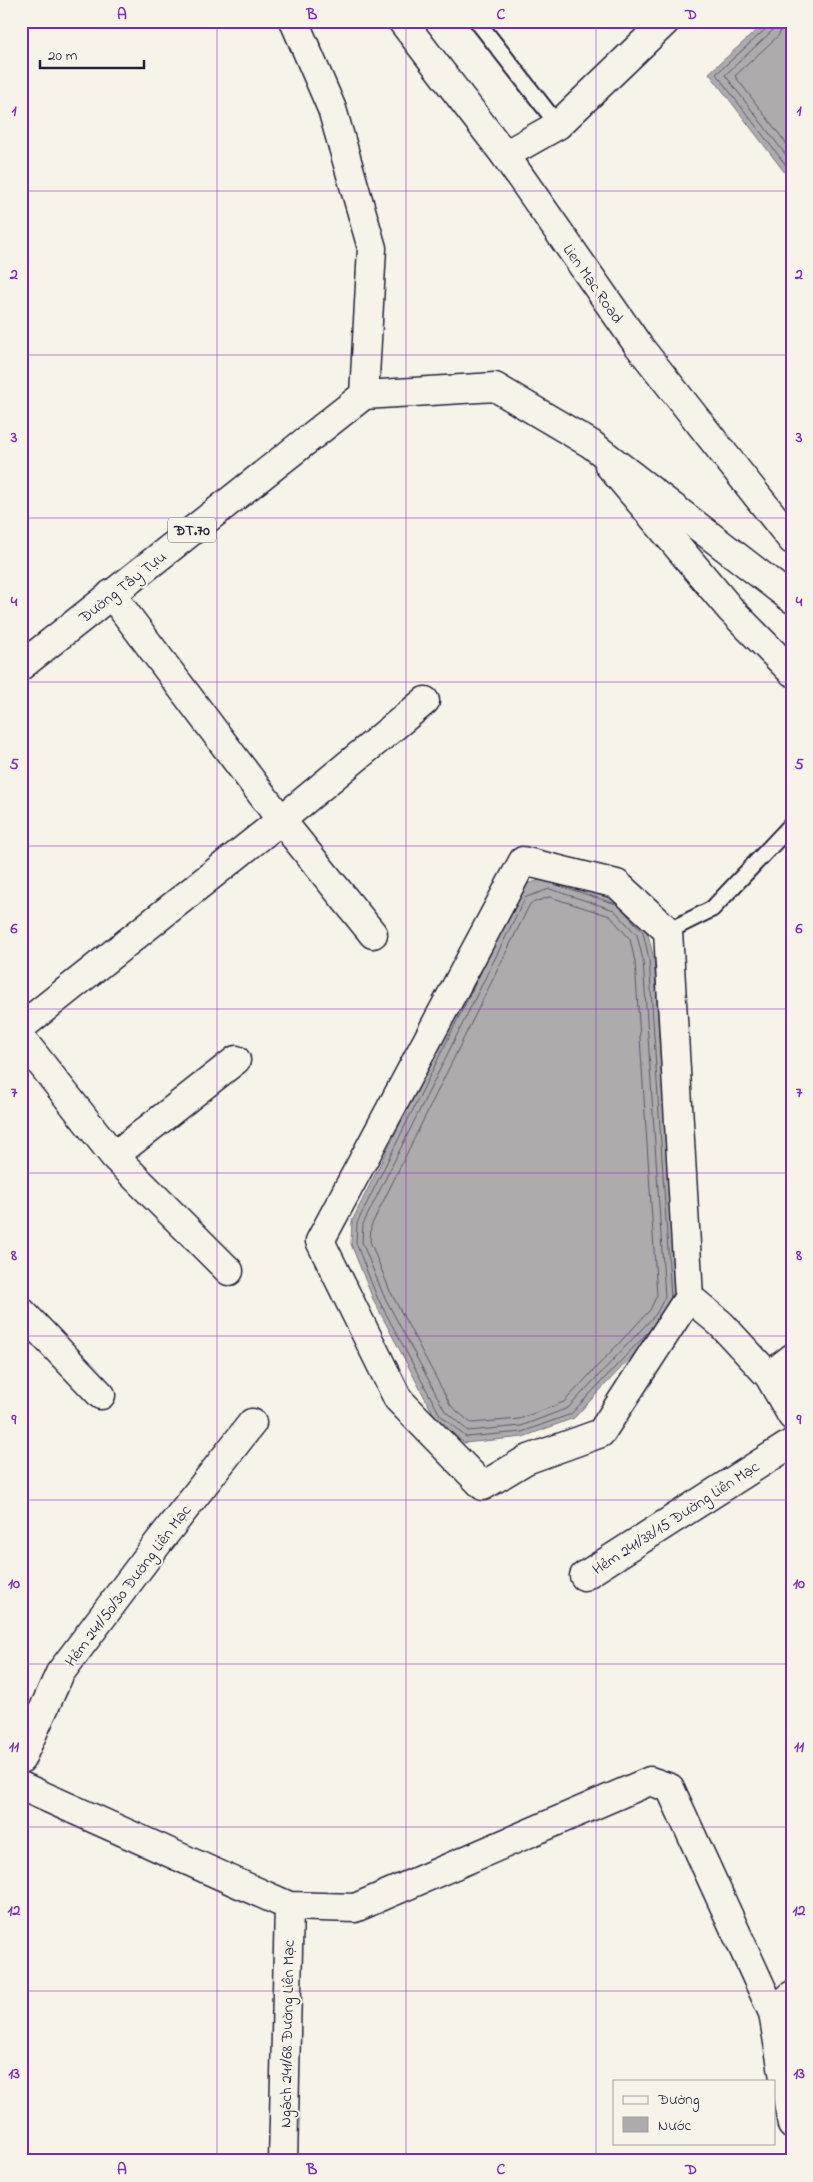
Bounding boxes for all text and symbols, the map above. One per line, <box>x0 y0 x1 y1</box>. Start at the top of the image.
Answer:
text: A <box>117 3 127 27</box>
text: B <box>306 3 318 27</box>
text: C <box>497 3 506 27</box>
text: D <box>684 3 697 27</box>
scale bar <box>40 38 144 70</box>
text: 20 m <box>48 45 78 67</box>
text: 1 <box>11 99 17 123</box>
text: 1 <box>796 99 802 123</box>
street label: Lien Mac Road <box>556 240 629 329</box>
text: 2 <box>9 263 18 287</box>
text: 2 <box>794 263 803 287</box>
text: 3 <box>10 426 18 450</box>
text: 3 <box>795 426 803 450</box>
road number: ĐT.70 <box>168 518 216 542</box>
street label: Đường Tây Tựu <box>74 546 172 630</box>
text: 4 <box>10 590 18 614</box>
text: 4 <box>795 590 803 614</box>
text: 5 <box>9 753 19 777</box>
text: 5 <box>794 753 804 777</box>
text: 6 <box>9 917 18 941</box>
text: 6 <box>794 917 803 941</box>
text: 7 <box>11 1081 18 1105</box>
text: 7 <box>796 1081 803 1105</box>
text: 8 <box>10 1244 17 1268</box>
text: 8 <box>795 1244 802 1268</box>
text: 9 <box>11 1408 17 1432</box>
text: 9 <box>796 1408 802 1432</box>
street label: Hẻm 241/38/15 Đường Liên Mạc <box>588 1455 765 1582</box>
street label: Hẻm 241/50/30 Đường Liên Mạc <box>60 1499 198 1672</box>
text: 10 <box>8 1572 20 1596</box>
text: 10 <box>793 1572 805 1596</box>
text: 11 <box>9 1735 20 1759</box>
text: 11 <box>794 1735 805 1759</box>
text: 12 <box>7 1899 21 1923</box>
text: 12 <box>792 1899 806 1923</box>
street label: Ngách 241/68 Đường Liên Mạc <box>274 1939 302 2128</box>
text: 13 <box>8 2062 20 2086</box>
text: 13 <box>793 2062 805 2086</box>
legend <box>613 2080 776 2144</box>
text: Đường <box>657 2089 700 2112</box>
text: Nước <box>658 2115 691 2137</box>
text: A <box>117 2158 127 2182</box>
text: B <box>306 2158 318 2182</box>
text: C <box>497 2158 506 2182</box>
text: D <box>684 2158 697 2182</box>

